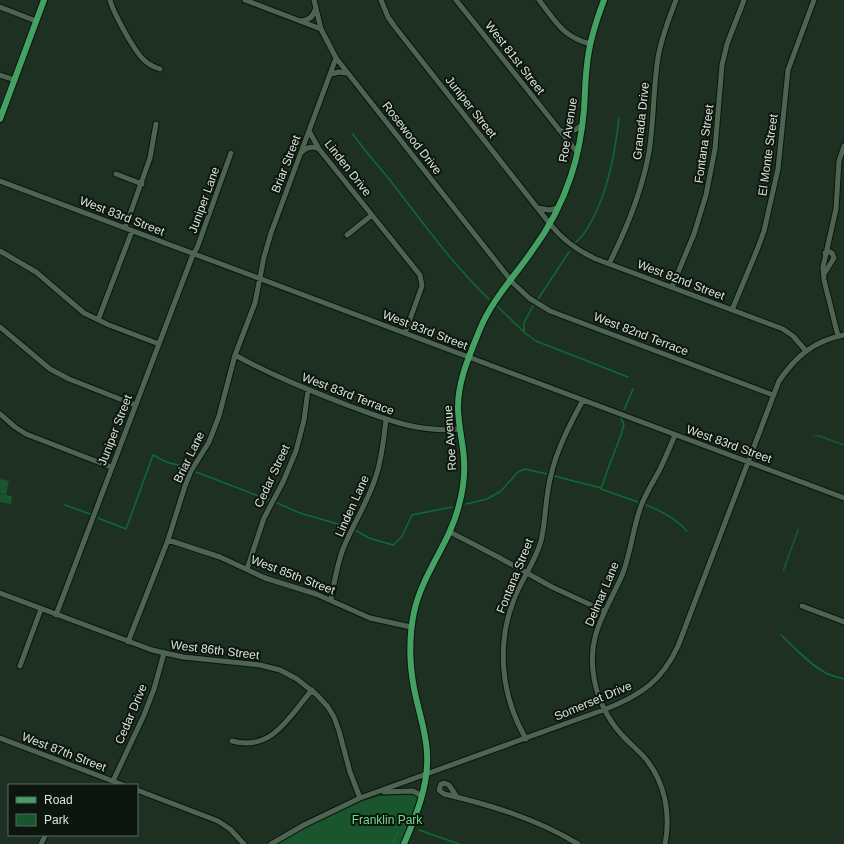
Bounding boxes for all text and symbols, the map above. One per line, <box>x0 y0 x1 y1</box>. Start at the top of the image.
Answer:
street label: West 81st Street <box>482 19 548 98</box>
street label: Juniper Street <box>442 73 500 141</box>
street label: Granada Drive <box>630 81 652 161</box>
street label: Roe Avenue <box>556 96 580 163</box>
street label: Rosewood Drive <box>379 99 445 177</box>
street label: Fontana Street <box>692 103 717 184</box>
street label: El Monte Street <box>755 112 781 197</box>
street label: Briar Street <box>269 133 304 195</box>
street label: Linden Drive <box>322 137 374 199</box>
street label: Juniper Lane <box>186 165 223 235</box>
street label: West 83rd Street <box>78 193 167 239</box>
street label: West 82nd Street <box>635 257 727 303</box>
street label: West 83rd Street <box>381 307 470 353</box>
street label: West 82nd Terrace <box>592 309 691 359</box>
street label: West 83rd Terrace <box>300 370 396 418</box>
street label: Juniper Street <box>95 392 135 467</box>
street label: Roe Avenue <box>441 405 459 471</box>
street label: West 83rd Street <box>684 422 774 466</box>
street label: Briar Lane <box>171 429 208 485</box>
street label: Cedar Street <box>251 442 293 510</box>
street label: Linden Lane <box>332 473 372 539</box>
street label: Fontana Street <box>494 536 537 615</box>
street label: West 85th Street <box>249 552 338 598</box>
street label: Delmar Lane <box>582 559 622 628</box>
street label: West 86th Street <box>170 638 261 662</box>
street label: Somerset Drive <box>552 678 634 724</box>
street label: Cedar Drive <box>112 682 150 746</box>
street label: West 87th Street <box>20 729 109 775</box>
legend <box>8 784 138 836</box>
text: Road <box>44 793 73 807</box>
text: Park <box>44 813 70 827</box>
park label: Franklin Park <box>352 813 423 827</box>

